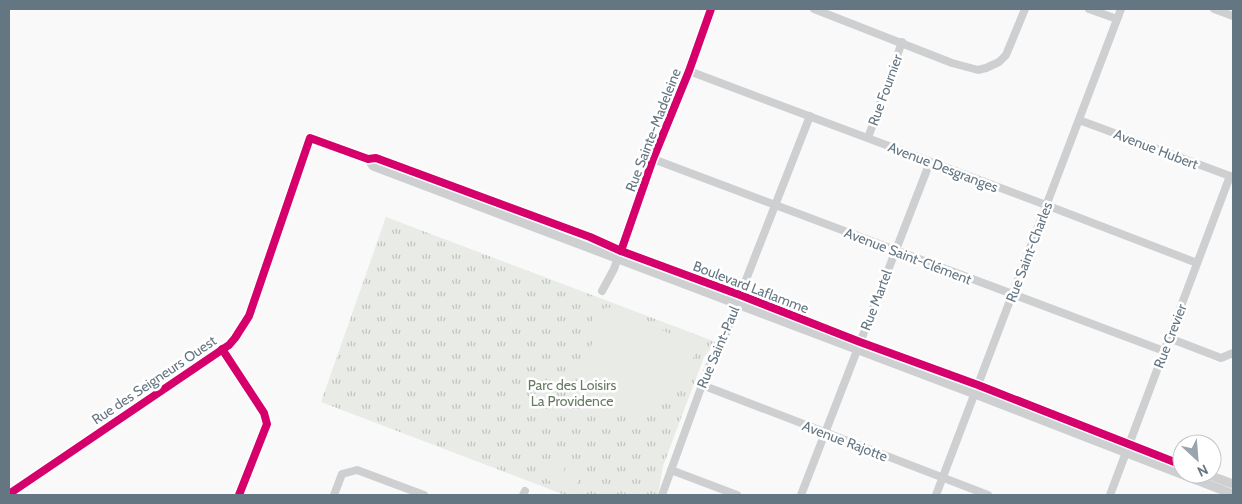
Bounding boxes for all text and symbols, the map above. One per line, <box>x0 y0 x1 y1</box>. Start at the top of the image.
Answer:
street label: Rue Fournier <box>864 51 906 128</box>
street label: Rue Sainte-Madeleine <box>621 66 685 194</box>
street label: Avenue Hubert <box>1111 125 1201 173</box>
street label: Avenue Desgranges <box>885 138 1001 196</box>
street label: Rue Saint-Charles <box>1002 199 1056 305</box>
street label: Avenue Saint-Clément <box>842 223 974 289</box>
street label: Boulevard Laflamme <box>691 257 811 317</box>
street label: Rue Martel <box>856 266 896 333</box>
street label: Rue Crevier <box>1150 301 1191 371</box>
street label: Rue Saint-Paul <box>693 303 744 391</box>
street label: Rue des Seigneurs Ouest <box>88 331 220 428</box>
park label: Parc des Loisirs La Providence <box>528 376 617 410</box>
street label: Avenue Rajotte <box>800 417 890 465</box>
north arrow <box>1172 434 1222 484</box>
text: N <box>1194 460 1211 481</box>

